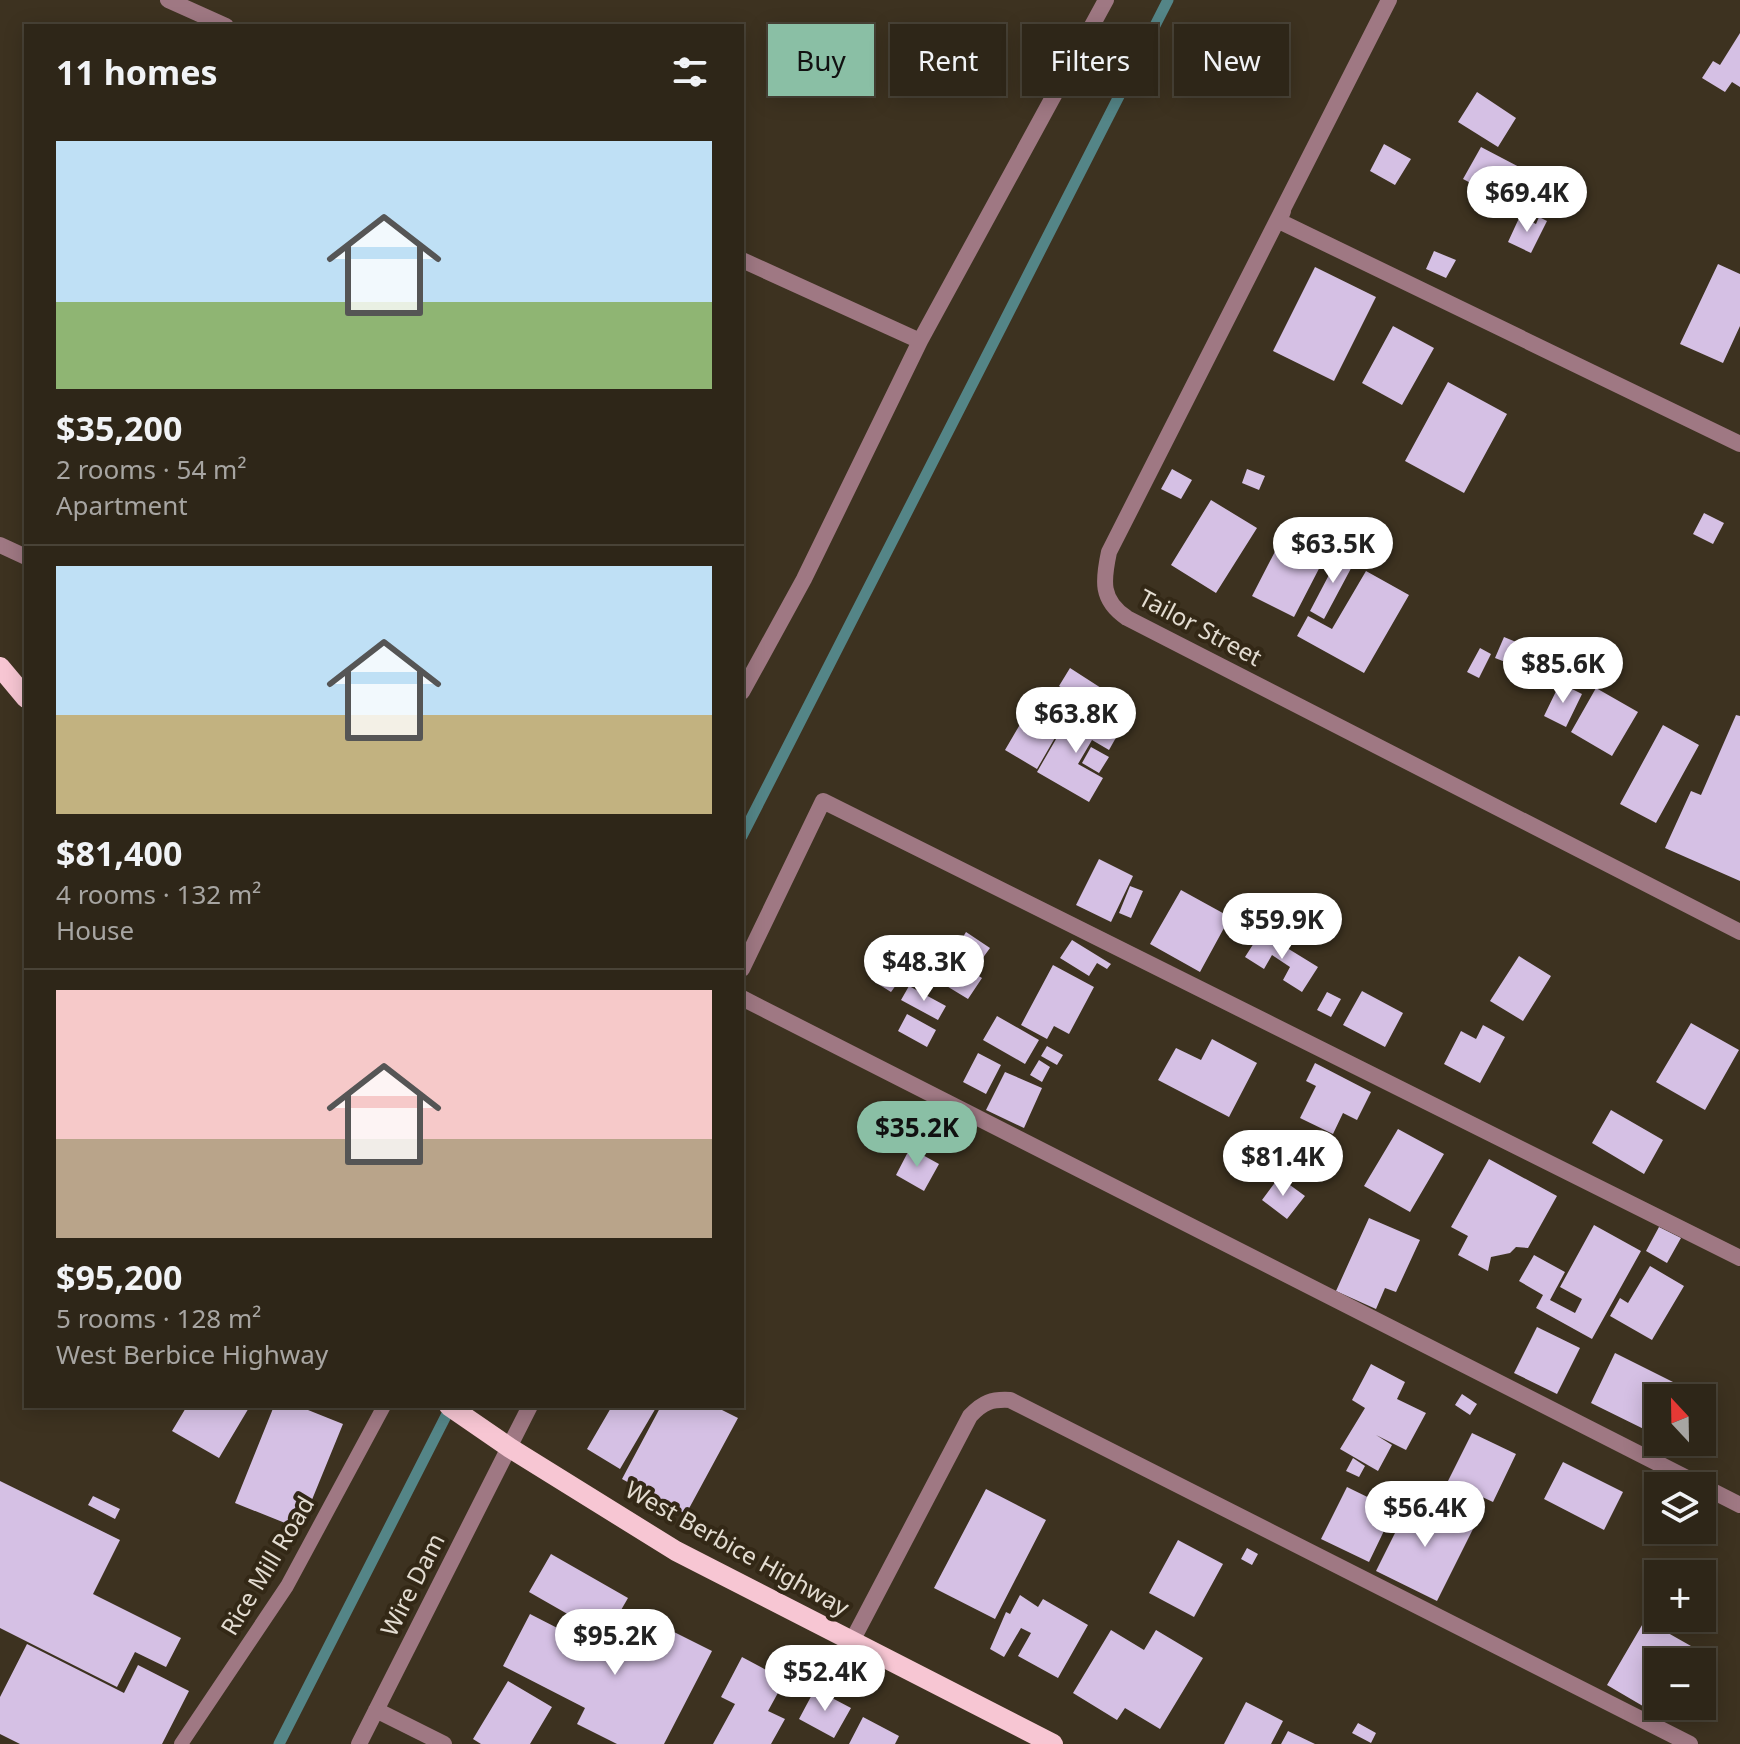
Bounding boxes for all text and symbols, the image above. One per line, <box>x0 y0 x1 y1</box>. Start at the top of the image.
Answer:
chip: Buy <box>768 24 874 96</box>
chip: Rent <box>890 24 1006 96</box>
chip: Filters <box>1022 24 1158 96</box>
chip: New <box>1174 24 1289 96</box>
text: 11 homes <box>56 49 218 95</box>
icon: filters <box>668 50 712 94</box>
pin: $69.4K <box>1462 166 1592 234</box>
text: $69.4K <box>1485 174 1569 210</box>
icon: home <box>312 193 456 337</box>
text: $35,200 <box>56 405 182 451</box>
text: 2 rooms · 54 m² <box>56 451 246 487</box>
text: Apartment <box>56 487 188 523</box>
pin: $63.5K <box>1268 517 1398 585</box>
text: $63.5K <box>1291 525 1375 561</box>
street label: Tailor Street <box>1133 580 1268 673</box>
icon: home <box>312 618 456 762</box>
pin: $85.6K <box>1498 637 1628 705</box>
text: $85.6K <box>1521 645 1605 681</box>
pin: $63.8K <box>1011 687 1141 755</box>
text: $63.8K <box>1034 695 1118 731</box>
text: $81,400 <box>56 830 182 876</box>
text: 4 rooms · 132 m² <box>56 876 261 912</box>
pin: $59.9K <box>1217 893 1347 961</box>
text: $59.9K <box>1240 901 1324 937</box>
text: House <box>56 912 134 948</box>
pin: $48.3K <box>859 935 989 1003</box>
text: $48.3K <box>882 943 966 979</box>
icon: home <box>312 1042 456 1186</box>
pin: $35.2K <box>852 1101 982 1169</box>
text: $35.2K <box>875 1109 959 1145</box>
pin: $81.4K <box>1218 1130 1348 1198</box>
text: $81.4K <box>1241 1138 1325 1174</box>
text: $95,200 <box>56 1254 182 1300</box>
text: 5 rooms · 128 m² <box>56 1300 261 1336</box>
text: West Berbice Highway <box>56 1336 328 1372</box>
north arrow <box>1644 1384 1716 1456</box>
map controls <box>1644 1384 1716 1720</box>
street label: West Berbice Highway <box>620 1472 856 1623</box>
button: layers <box>1644 1472 1716 1544</box>
pin: $56.4K <box>1360 1481 1490 1549</box>
text: $56.4K <box>1383 1489 1467 1525</box>
street label: Rice Mill Road <box>212 1490 321 1641</box>
street label: Wire Dam <box>372 1527 452 1641</box>
button: + <box>1644 1560 1716 1632</box>
pin: $95.2K <box>550 1609 680 1677</box>
text: $95.2K <box>573 1617 657 1653</box>
pin: $52.4K <box>760 1645 890 1713</box>
button: − <box>1644 1648 1716 1720</box>
text: $52.4K <box>783 1653 867 1689</box>

